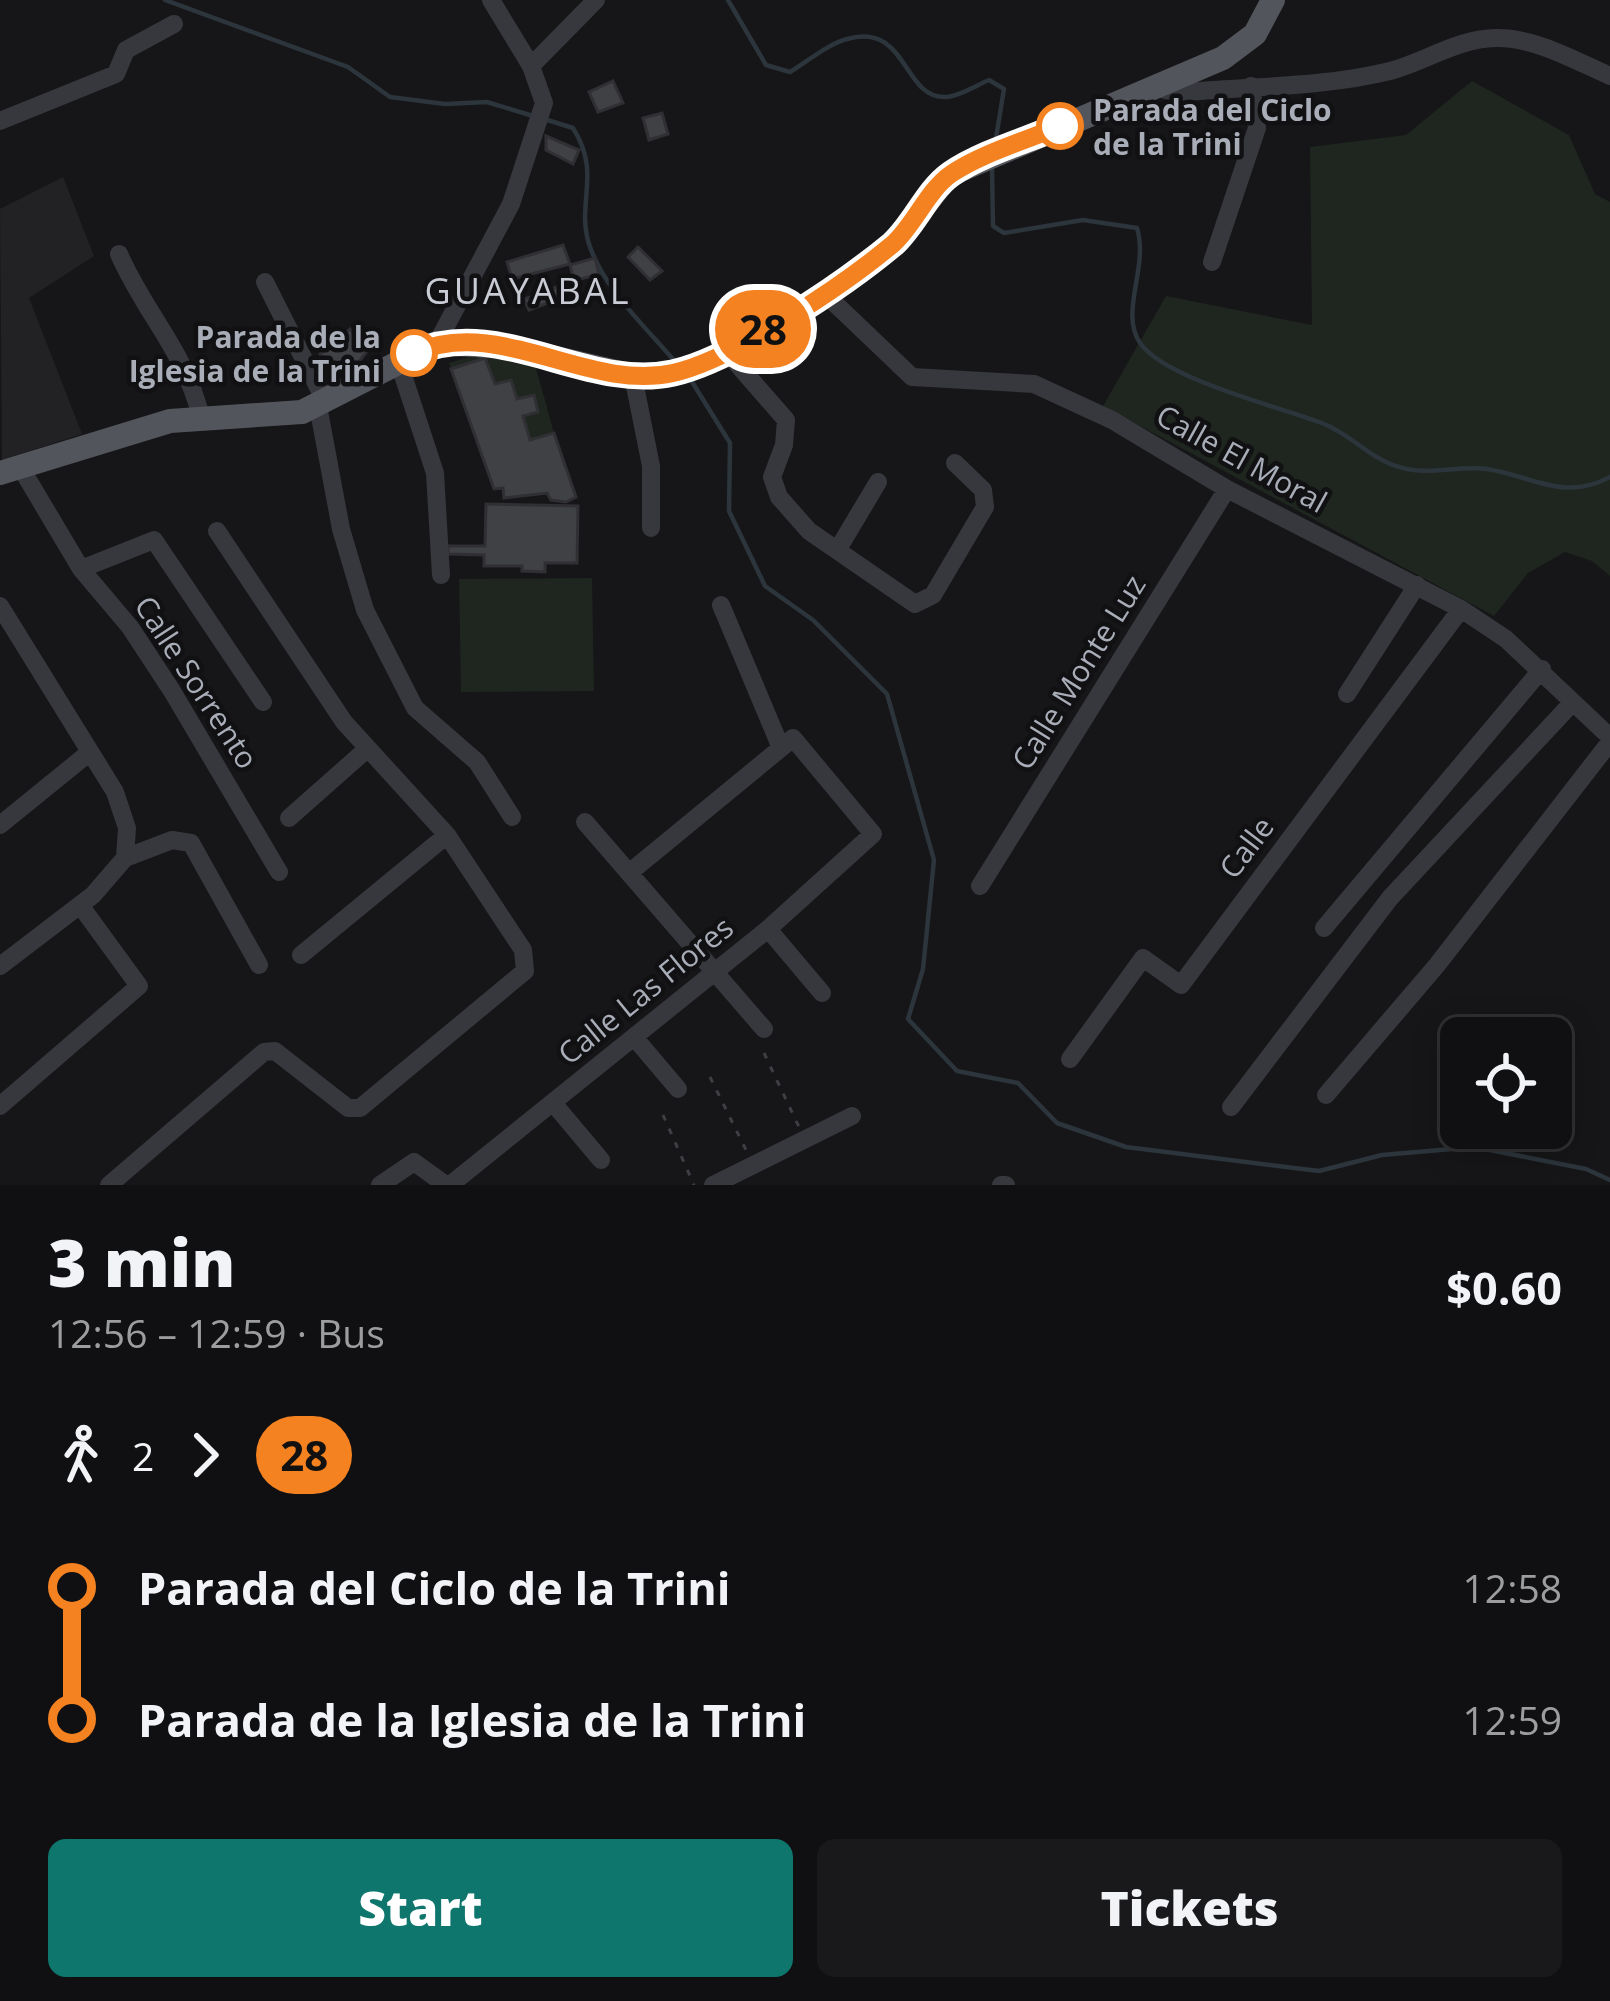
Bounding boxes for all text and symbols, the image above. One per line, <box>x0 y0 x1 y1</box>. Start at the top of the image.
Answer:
place label: Parada del Ciclo de la Trini <box>1093 89 1332 164</box>
marker: Parada del Ciclo de la Trini <box>1038 104 1082 148</box>
district label: GUAYABAL <box>425 266 631 315</box>
line badge: 28 <box>709 290 817 368</box>
text: 28 <box>739 300 787 357</box>
place label: Parada de la Iglesia de la Trini <box>129 316 381 391</box>
marker: Parada de la Iglesia de la Trini <box>392 331 436 375</box>
street label: Calle El Moral <box>1149 394 1335 522</box>
street label: Calle Monte Luz <box>1002 567 1154 777</box>
street label: Calle Sorrento <box>126 588 268 776</box>
street label: Calle <box>1209 808 1283 886</box>
street label: Calle Las Flores <box>549 907 741 1073</box>
map controls <box>1440 1017 1572 1149</box>
button: locate <box>1440 1017 1572 1149</box>
text: 3 min <box>48 1216 236 1306</box>
text: $0.60 <box>1446 1257 1562 1318</box>
text: 12:56 – 12:59 · Bus <box>48 1306 385 1359</box>
icon: walk <box>48 1422 114 1488</box>
icon: forward <box>172 1422 238 1488</box>
text: 28 <box>280 1426 328 1483</box>
text: 2 <box>132 1429 154 1482</box>
text: Parada del Ciclo de la Trini <box>138 1557 731 1618</box>
text: 12:58 <box>1463 1561 1562 1614</box>
text: Parada de la Iglesia de la Trini <box>138 1689 806 1750</box>
text: 12:59 <box>1463 1693 1562 1746</box>
button: Start <box>48 1839 793 1977</box>
button: Tickets <box>817 1839 1562 1977</box>

